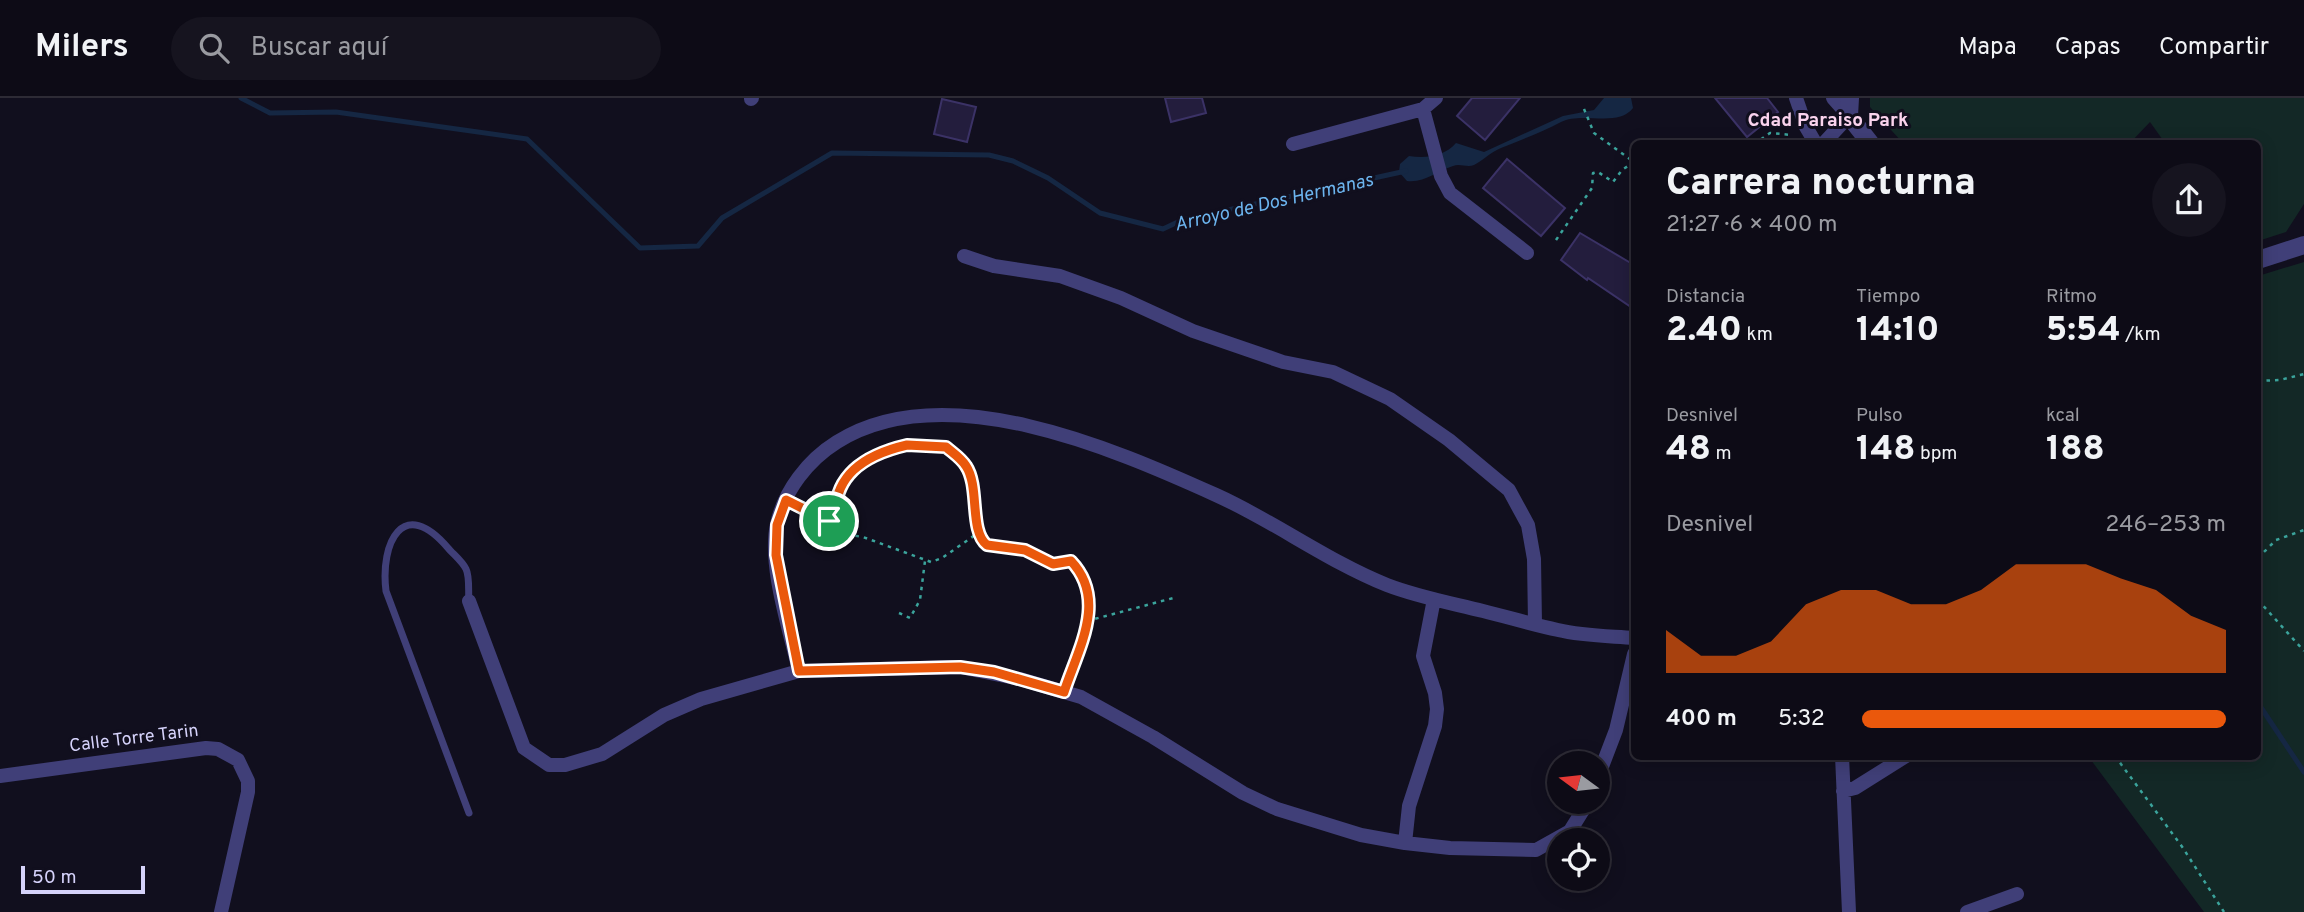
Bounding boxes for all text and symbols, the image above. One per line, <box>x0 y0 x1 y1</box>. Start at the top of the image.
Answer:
search box <box>171 17 661 80</box>
text: Milers <box>35 27 129 69</box>
icon: search <box>195 29 233 67</box>
text: Buscar aquí <box>251 32 387 65</box>
text: Mapa <box>1959 33 2017 63</box>
text: Capas <box>2055 33 2121 63</box>
text: Compartir <box>2159 33 2269 63</box>
district label: Cdad Paraiso Park <box>1747 109 1909 133</box>
text: Carrera nocturna <box>1666 160 1976 209</box>
button: share <box>2152 163 2226 237</box>
water label: Arroyo de Dos Hermanas <box>1172 168 1376 238</box>
text: 21:27 · 6 × 400 m <box>1666 211 1837 240</box>
text: Distancia <box>1666 285 1745 309</box>
text: Tiempo <box>1856 285 1920 309</box>
text: Ritmo <box>2046 285 2097 309</box>
text: 2.40 <box>1666 309 1742 353</box>
text: 14:10 <box>1856 309 1940 353</box>
text: 5:54 <box>2046 309 2121 353</box>
text: km <box>1742 323 1773 347</box>
text: /km <box>2121 323 2161 347</box>
text: Desnivel <box>1666 404 1738 428</box>
text: Pulso <box>1856 404 1903 428</box>
text: kcal <box>2046 404 2080 428</box>
text: 48 <box>1666 428 1711 472</box>
text: 148 <box>1856 428 1916 472</box>
text: 188 <box>2046 428 2105 472</box>
text: m <box>1711 442 1732 466</box>
text: bpm <box>1916 442 1957 466</box>
pin <box>799 491 859 551</box>
icon: arrive <box>810 502 848 540</box>
text: Desnivel <box>1666 511 1753 540</box>
text: 246–253 m <box>2105 511 2226 540</box>
text: 400 m <box>1666 705 1737 734</box>
text: 5:32 <box>1778 705 1825 734</box>
street label: Calle Torre Tarin <box>68 720 200 758</box>
north arrow <box>1547 751 1610 814</box>
map controls <box>1547 751 1610 891</box>
button: locate <box>1547 828 1610 891</box>
scale bar <box>21 863 145 895</box>
text: 50 m <box>32 866 77 890</box>

